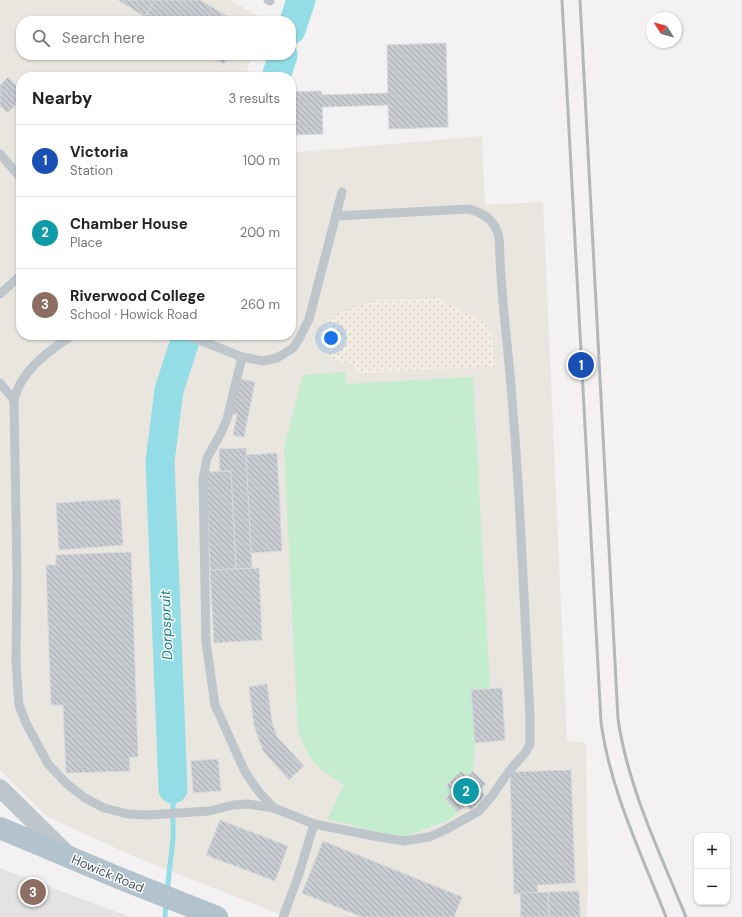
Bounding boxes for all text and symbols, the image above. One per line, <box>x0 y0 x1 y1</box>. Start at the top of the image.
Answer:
north arrow <box>646 12 682 48</box>
search box <box>16 16 296 60</box>
icon: search <box>30 27 52 49</box>
text: Search here <box>62 28 145 48</box>
text: Nearby <box>32 87 92 109</box>
text: 3 results <box>228 90 280 107</box>
text: Victoria <box>70 142 128 162</box>
text: 1 <box>43 152 47 169</box>
text: 100 m <box>243 152 280 169</box>
text: Station <box>70 162 113 179</box>
text: Chamber House <box>70 214 188 234</box>
text: 2 <box>41 224 49 241</box>
text: 200 m <box>240 224 280 241</box>
text: Place <box>70 234 102 251</box>
text: Riverwood College <box>70 286 205 306</box>
text: 3 <box>41 296 49 313</box>
text: 260 m <box>240 296 280 313</box>
text: School · Howick Road <box>70 306 197 323</box>
your location <box>321 328 341 348</box>
pin: 1 <box>568 350 594 380</box>
water label: Dorpspruit <box>156 589 176 660</box>
pin: 2 <box>453 776 479 806</box>
map controls <box>694 833 730 905</box>
button: + <box>694 833 730 869</box>
street label: Howick Road <box>69 851 147 896</box>
button: − <box>694 869 730 905</box>
pin: 3 <box>20 877 46 907</box>

